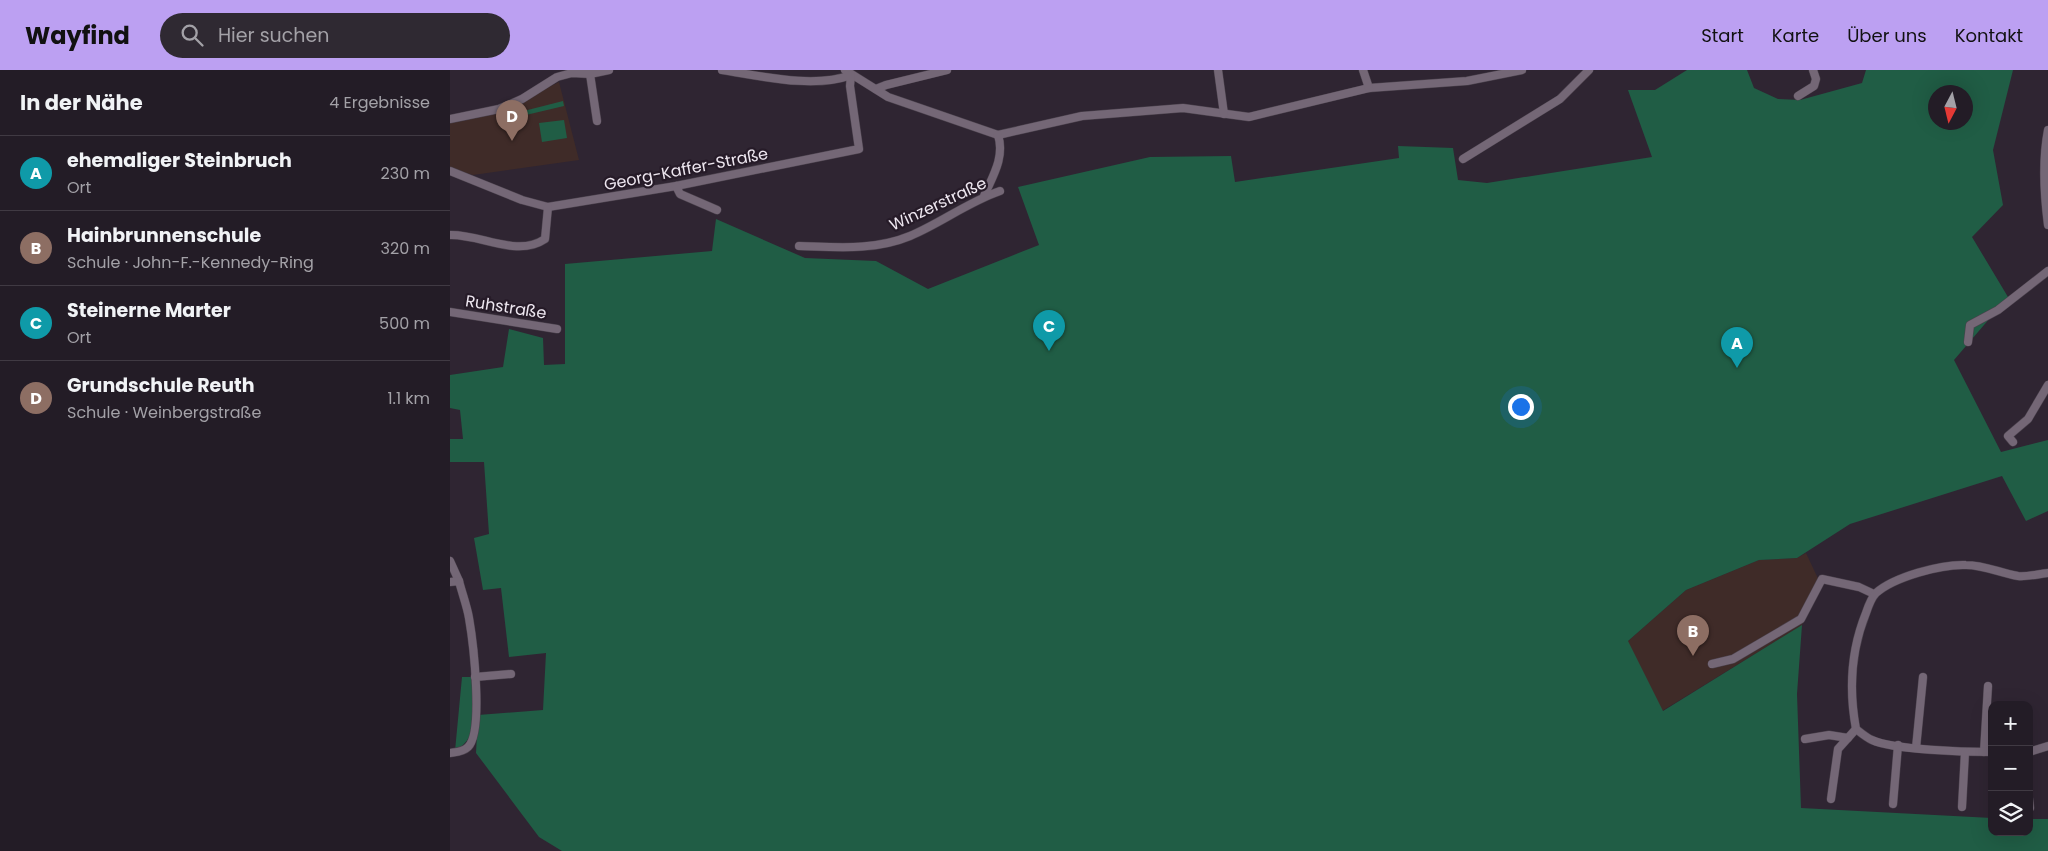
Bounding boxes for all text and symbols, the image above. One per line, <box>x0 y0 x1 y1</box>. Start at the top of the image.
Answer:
search box <box>160 13 510 58</box>
text: Wayfind <box>25 19 130 52</box>
icon: search <box>178 21 206 49</box>
text: Hier suchen <box>218 22 329 49</box>
text: Start <box>1701 23 1744 48</box>
text: Karte <box>1772 23 1819 48</box>
text: Über uns <box>1847 23 1927 48</box>
text: Kontakt <box>1955 23 2023 48</box>
north arrow <box>1928 85 1973 130</box>
text: In der Nähe <box>20 88 143 117</box>
text: 4 Ergebnisse <box>329 91 430 114</box>
pin: D <box>496 100 528 141</box>
street label: Georg-Kaffer-Straße <box>602 142 770 196</box>
text: ehemaliger Steinbruch <box>67 147 292 174</box>
text: A <box>30 162 42 185</box>
text: 230 m <box>381 162 430 185</box>
street label: Winzerstraße <box>886 171 990 237</box>
text: Ort <box>67 176 91 199</box>
text: Hainbrunnenschule <box>67 222 261 249</box>
text: B <box>31 237 41 260</box>
text: 320 m <box>381 237 430 260</box>
text: Schule · John-F.-Kennedy-Ring <box>67 251 314 274</box>
street label: Ruhstraße <box>464 289 548 325</box>
text: Steinerne Marter <box>67 297 231 324</box>
pin: C <box>1033 310 1065 351</box>
text: C <box>30 312 42 335</box>
text: 500 m <box>379 312 430 335</box>
text: Ort <box>67 326 91 349</box>
pin: A <box>1721 327 1753 368</box>
text: Grundschule Reuth <box>67 372 255 399</box>
text: D <box>30 387 42 410</box>
text: 1.1 km <box>387 387 430 410</box>
your location <box>1508 394 1534 420</box>
text: Schule · Weinbergstraße <box>67 401 261 424</box>
pin: B <box>1677 615 1709 656</box>
map controls <box>1988 701 2033 836</box>
button: + <box>1988 701 2033 746</box>
button: − <box>1988 746 2033 791</box>
button: layers <box>1988 791 2033 836</box>

